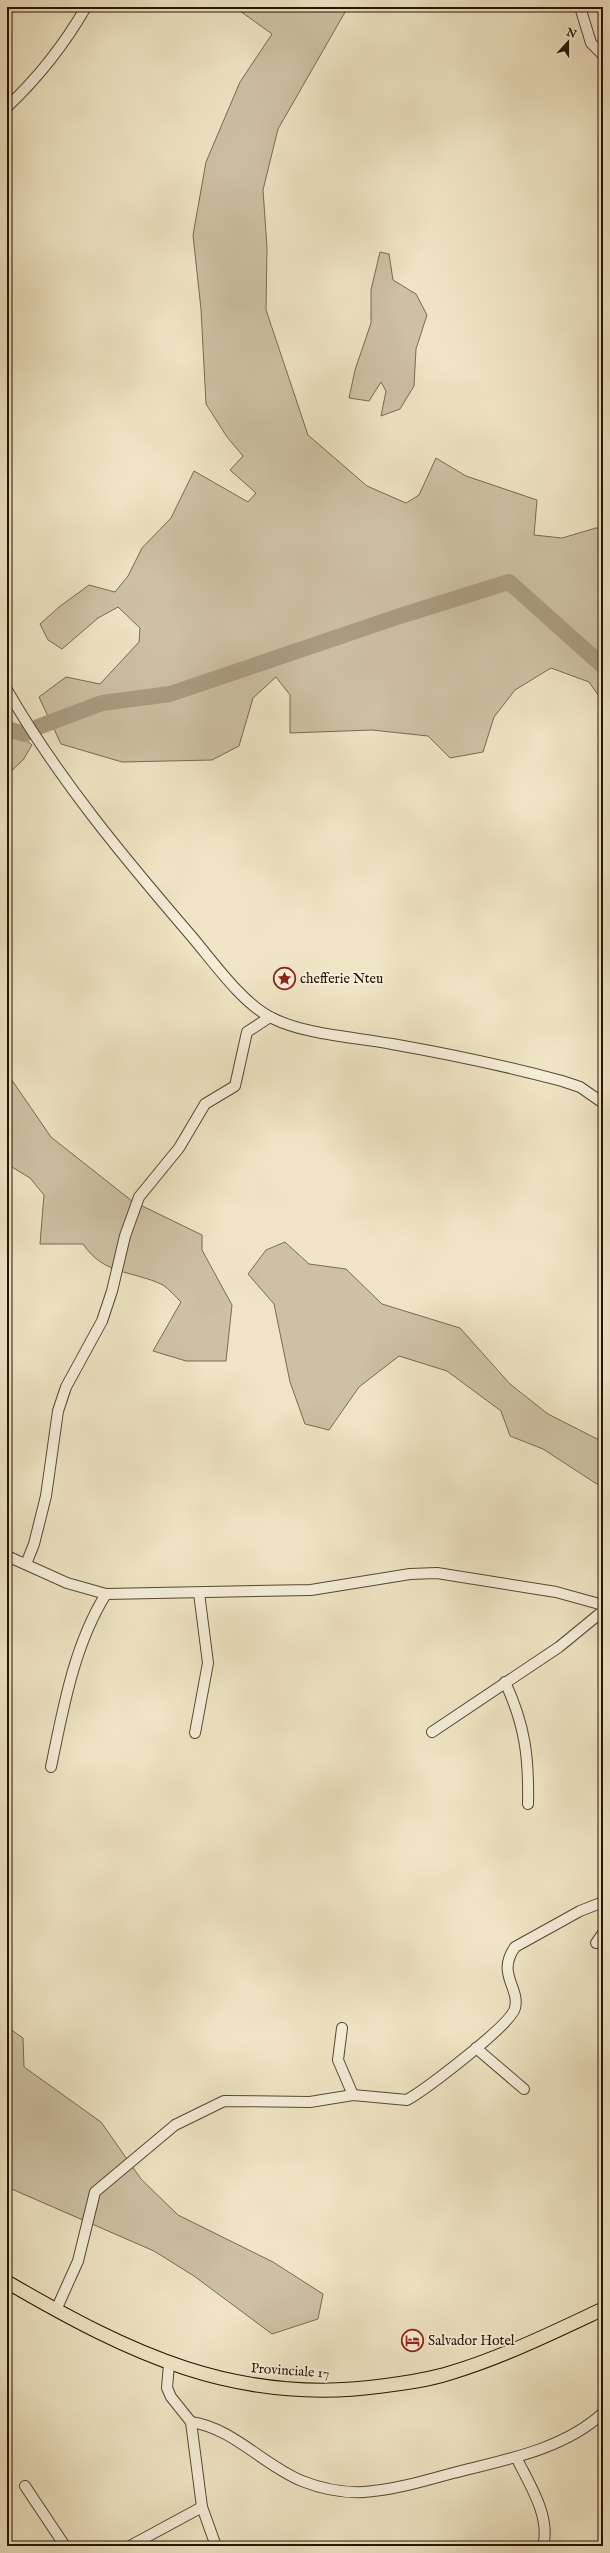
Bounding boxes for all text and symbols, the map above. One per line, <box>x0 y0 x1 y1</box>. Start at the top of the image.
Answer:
north arrow <box>548 22 588 62</box>
text: N <box>563 25 579 42</box>
place icon: chefferie Nteu <box>271 966 297 992</box>
place label: chefferie Nteu <box>300 970 383 988</box>
hotel icon: Salvador Hotel <box>400 2328 426 2354</box>
place label: Salvador Hotel <box>428 2332 515 2350</box>
street label: Provinciale 17 <box>250 2359 330 2383</box>

